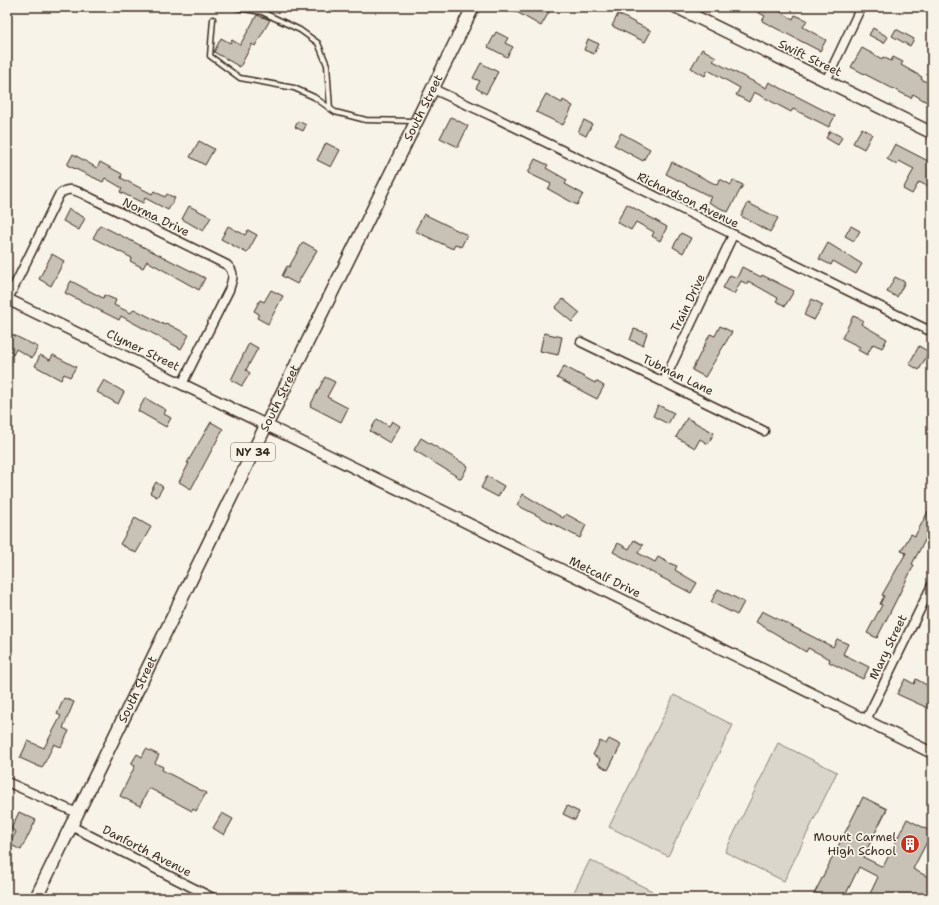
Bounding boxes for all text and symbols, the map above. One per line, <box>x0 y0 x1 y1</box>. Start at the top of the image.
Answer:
street label: Swift Street <box>776 36 844 80</box>
street label: South Street <box>400 72 446 144</box>
street label: Richardson Avenue <box>634 168 742 232</box>
street label: Norma Drive <box>120 194 192 240</box>
street label: Train Drive <box>667 271 709 335</box>
street label: Clymer Street <box>104 325 182 375</box>
street label: Tubman Lane <box>640 351 716 399</box>
street label: South Street <box>256 362 303 434</box>
road number: NY 34 <box>231 443 275 461</box>
street label: Metcalf Drive <box>567 553 644 601</box>
street label: Mary Street <box>865 612 911 682</box>
street label: South Street <box>114 653 161 726</box>
street label: Danforth Avenue <box>100 822 194 880</box>
place label: Mount Carmel High School <box>813 829 896 859</box>
building icon: Mount Carmel High School <box>899 833 921 855</box>

